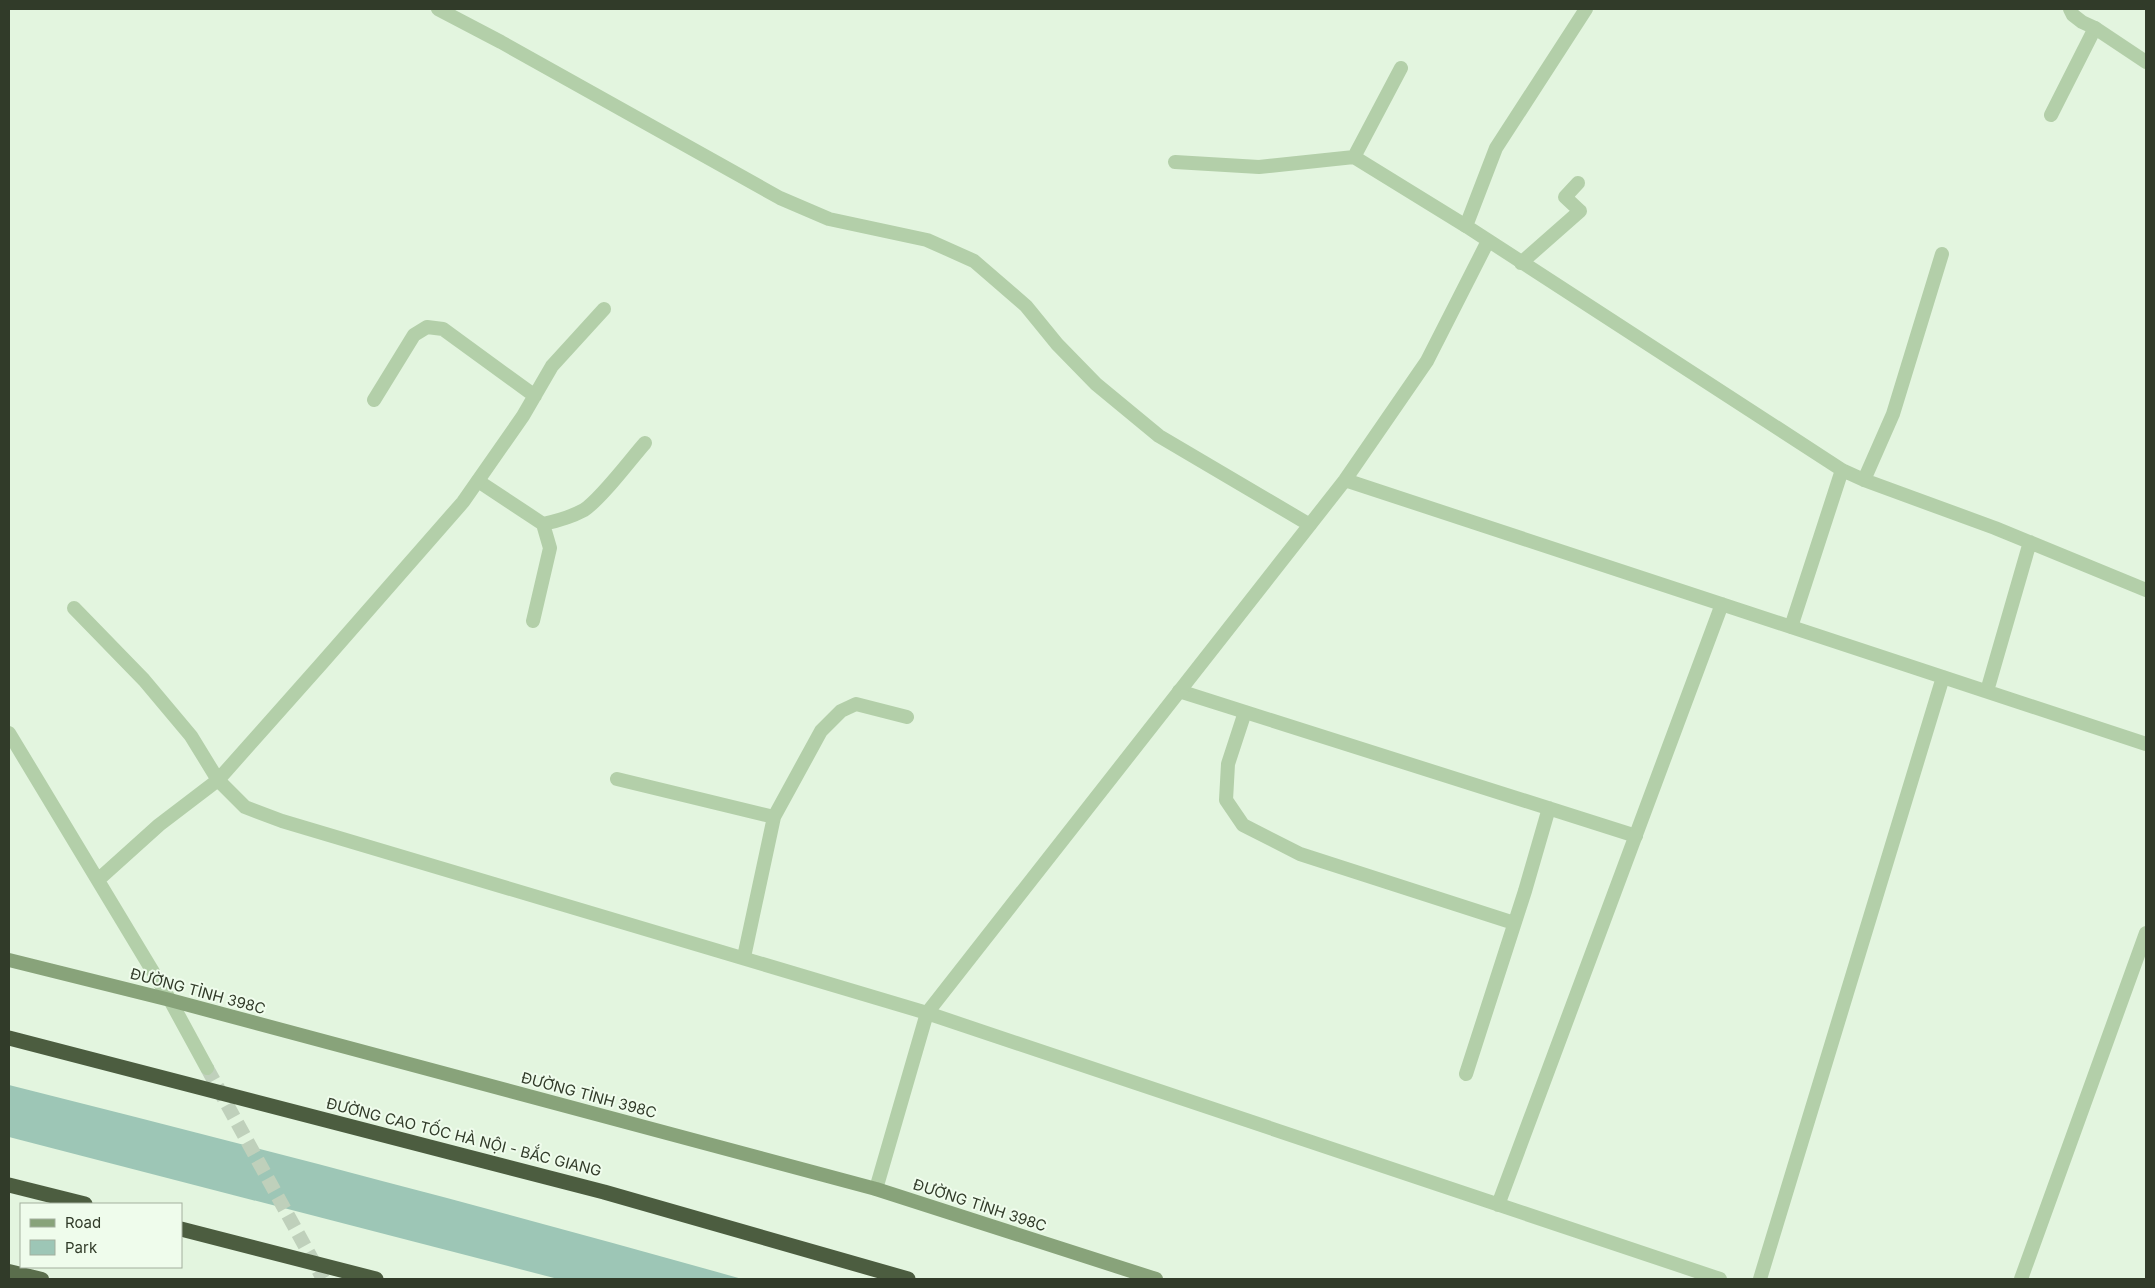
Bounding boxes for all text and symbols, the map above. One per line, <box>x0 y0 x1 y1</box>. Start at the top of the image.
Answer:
street label: ĐƯỜNG TỈNH 398C <box>128 964 268 1018</box>
street label: ĐƯỜNG TỈNH 398C <box>519 1068 659 1122</box>
street label: ĐƯỜNG CAO TỐC HÀ NỘI - BẮC GIANG <box>324 1092 604 1180</box>
street label: ĐƯỜNG TỈNH 398C <box>911 1174 1049 1236</box>
legend <box>20 1203 182 1268</box>
text: Road <box>65 1213 101 1232</box>
text: Park <box>65 1238 98 1257</box>

